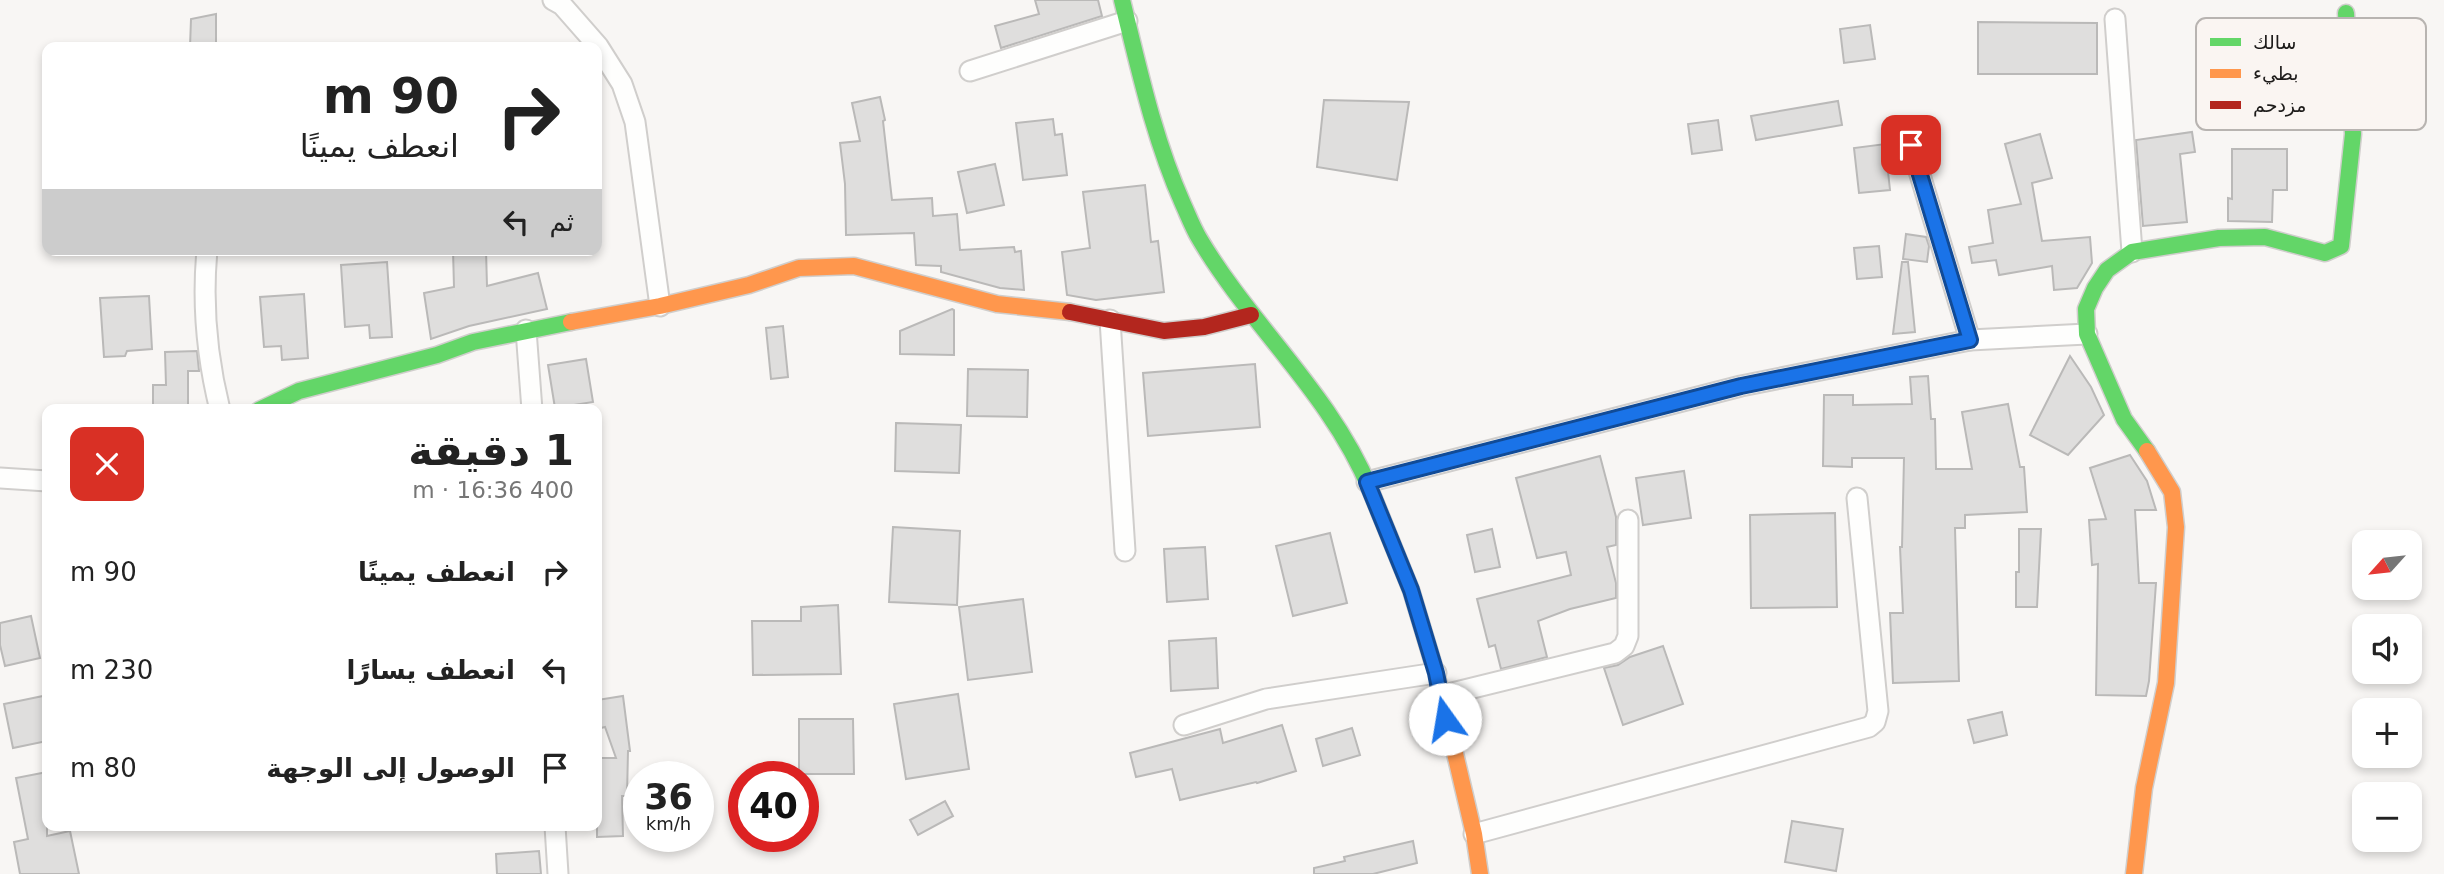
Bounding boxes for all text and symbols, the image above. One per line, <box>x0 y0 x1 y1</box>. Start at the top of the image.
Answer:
legend <box>2196 18 2426 130</box>
text: سالك <box>2253 31 2297 53</box>
text: بطيء <box>2253 62 2299 85</box>
text: 90 m <box>323 68 459 125</box>
icon: right <box>483 70 574 161</box>
text: مزدحم <box>2253 94 2307 117</box>
pin <box>1881 115 1941 175</box>
icon: arrive <box>1892 126 1930 164</box>
text: انعطف يمينًا <box>300 127 459 165</box>
icon: left <box>497 203 535 241</box>
text: ثم <box>549 207 574 237</box>
text: 1 دقيقة <box>408 426 574 475</box>
button: close <box>70 427 144 501</box>
text: 400 m · 16:36 <box>412 477 574 503</box>
north arrow <box>2352 530 2422 600</box>
map controls <box>2352 530 2422 852</box>
icon: right <box>536 553 574 591</box>
text: 90 m <box>70 557 137 587</box>
text: انعطف يمينًا <box>358 557 515 587</box>
button: sound <box>2352 614 2422 684</box>
icon: left <box>536 651 574 689</box>
text: 230 m <box>70 655 153 685</box>
text: انعطف يسارًا <box>346 655 515 685</box>
position arrow <box>1408 682 1482 756</box>
button: + <box>2352 698 2422 768</box>
icon: arrive <box>536 749 574 787</box>
text: 80 m <box>70 753 137 783</box>
text: الوصول إلى الوجهة <box>266 753 515 783</box>
speed limit sign: 40 <box>728 761 819 852</box>
text: 36 <box>644 777 693 817</box>
button: − <box>2352 782 2422 852</box>
text: km/h <box>646 813 691 834</box>

